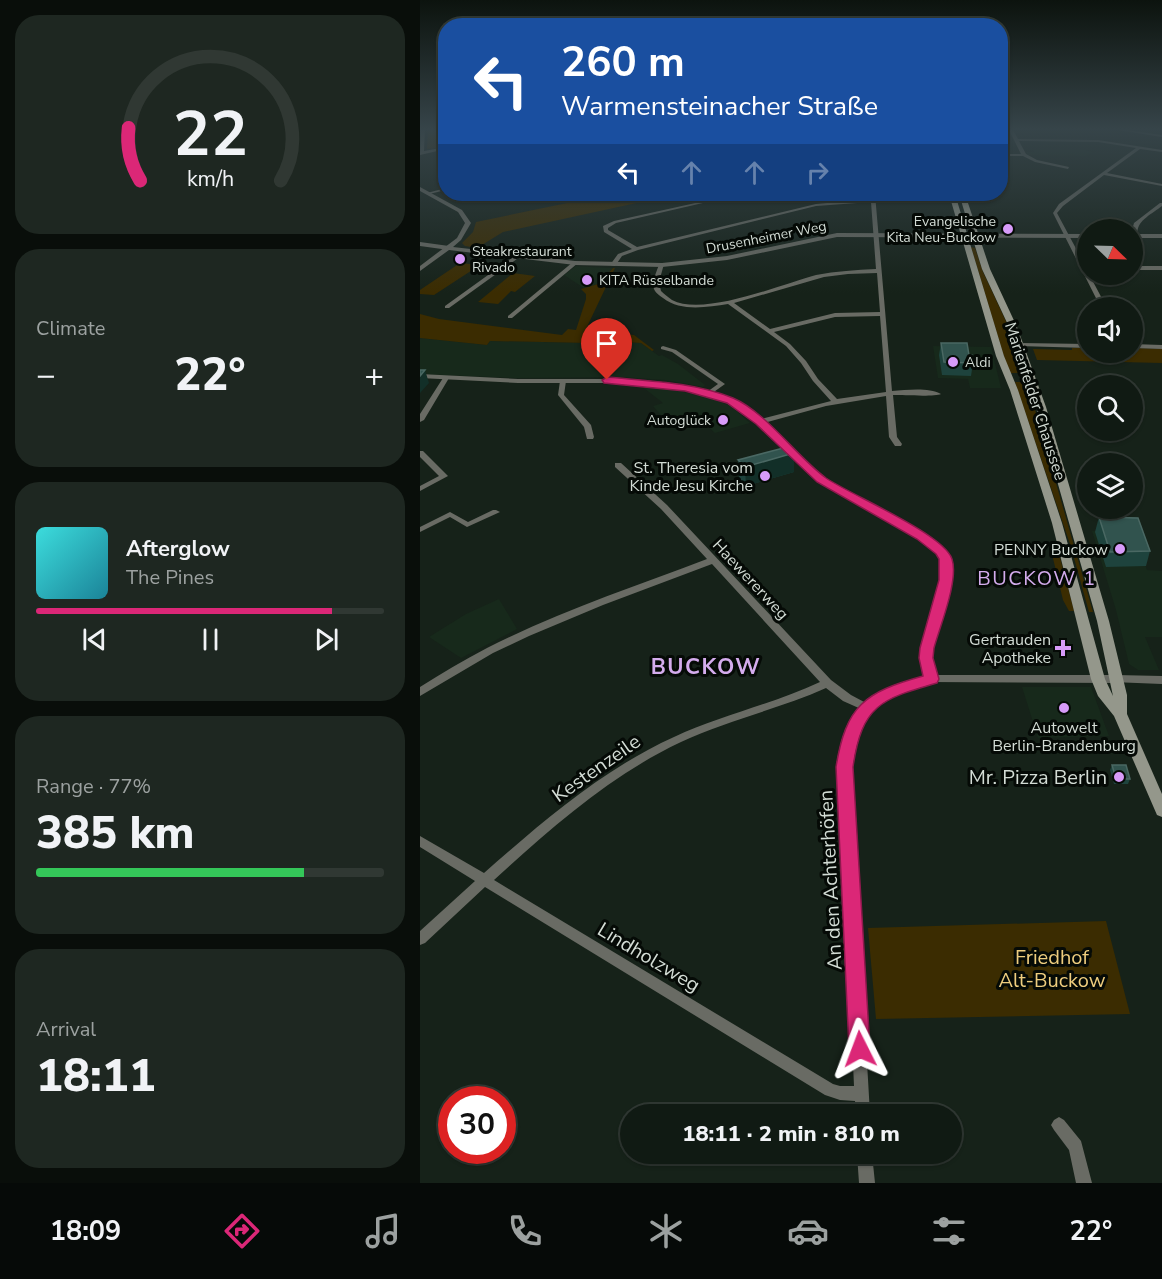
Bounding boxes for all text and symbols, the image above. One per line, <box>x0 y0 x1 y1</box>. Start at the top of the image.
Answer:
text: 260 m <box>561 34 685 91</box>
icon: left <box>462 42 540 120</box>
text: Warmensteinacher Straße <box>561 88 878 125</box>
text: 22 <box>173 92 247 177</box>
icon: left <box>612 156 645 189</box>
icon: ahead <box>675 156 708 189</box>
icon: ahead <box>738 156 771 189</box>
icon: right <box>801 156 834 189</box>
text: km/h <box>186 165 234 195</box>
place label: Evangelische Kita Neu-Buckow <box>886 212 996 247</box>
street label: Drusenheimer Weg <box>704 216 828 258</box>
north arrow <box>1077 219 1143 285</box>
map controls <box>1077 219 1143 519</box>
marker: Evangelische Kita Neu-Buckow <box>1001 222 1015 236</box>
place label: Steakrestaurant Rivado <box>472 242 572 277</box>
marker: Steakrestaurant Rivado <box>453 252 467 266</box>
place label: KITA Rüsselbande <box>599 271 714 290</box>
marker: KITA Rüsselbande <box>580 273 594 287</box>
button: sound <box>1077 297 1143 363</box>
text: Climate <box>36 315 105 342</box>
pin <box>581 318 632 380</box>
street label: Marienfelder Chaussee <box>999 319 1071 483</box>
icon: arrive <box>590 327 623 360</box>
text: 22° <box>174 345 246 406</box>
text: − <box>36 353 56 398</box>
text: + <box>364 353 384 398</box>
place label: Aldi <box>965 353 991 372</box>
marker: Aldi <box>946 355 960 369</box>
button: search <box>1077 375 1143 441</box>
place label: Autoglück <box>647 411 712 430</box>
marker: Autoglück <box>716 413 730 427</box>
button: layers <box>1077 453 1143 519</box>
place label: St. Theresia vom Kinde Jesu Kirche <box>629 457 753 497</box>
marker: St. Theresia vom Kinde Jesu Kirche <box>758 469 772 483</box>
text: Afterglow <box>126 534 230 564</box>
street label: Haewererweg <box>707 535 793 625</box>
place label: PENNY Buckow <box>994 539 1109 561</box>
marker: PENNY Buckow <box>1113 542 1127 556</box>
text: The Pines <box>126 564 214 591</box>
district label: BUCKOW 1 <box>977 565 1097 592</box>
icon: previous <box>78 623 111 656</box>
icon: pause <box>194 623 227 656</box>
icon: next <box>310 623 343 656</box>
place label: Gertrauden Apotheke <box>969 629 1051 669</box>
marker: Gertrauden Apotheke <box>1056 641 1070 655</box>
district label: BUCKOW <box>651 652 761 682</box>
marker: Autowelt Berlin-Brandenburg <box>1057 701 1071 715</box>
place label: Autowelt Berlin-Brandenburg <box>992 717 1136 757</box>
street label: Kestenzeile <box>547 728 646 809</box>
place label: Mr. Pizza Berlin <box>969 764 1107 791</box>
marker: Mr. Pizza Berlin <box>1112 770 1126 784</box>
text: Range · 77% <box>36 773 151 800</box>
street label: An den Achterhöfen <box>812 789 849 971</box>
text: 385 km <box>36 803 195 864</box>
street label: Lindholzweg <box>592 916 705 999</box>
park label: Friedhof Alt-Buckow <box>998 944 1106 994</box>
text: Arrival <box>36 1016 96 1043</box>
position arrow <box>828 1017 892 1081</box>
text: 18:11 <box>36 1046 156 1107</box>
speed limit sign: 30 <box>438 1086 516 1164</box>
text: 18:11 · 2 min · 810 m <box>682 1119 900 1149</box>
icon: directions <box>221 1210 263 1252</box>
icon: music <box>362 1210 404 1252</box>
icon: phone <box>504 1210 546 1252</box>
icon: climate <box>645 1210 687 1252</box>
icon: car <box>787 1210 829 1252</box>
icon: filters <box>928 1210 970 1252</box>
text: 18:09 <box>50 1213 121 1250</box>
text: 22° <box>1070 1213 1112 1250</box>

